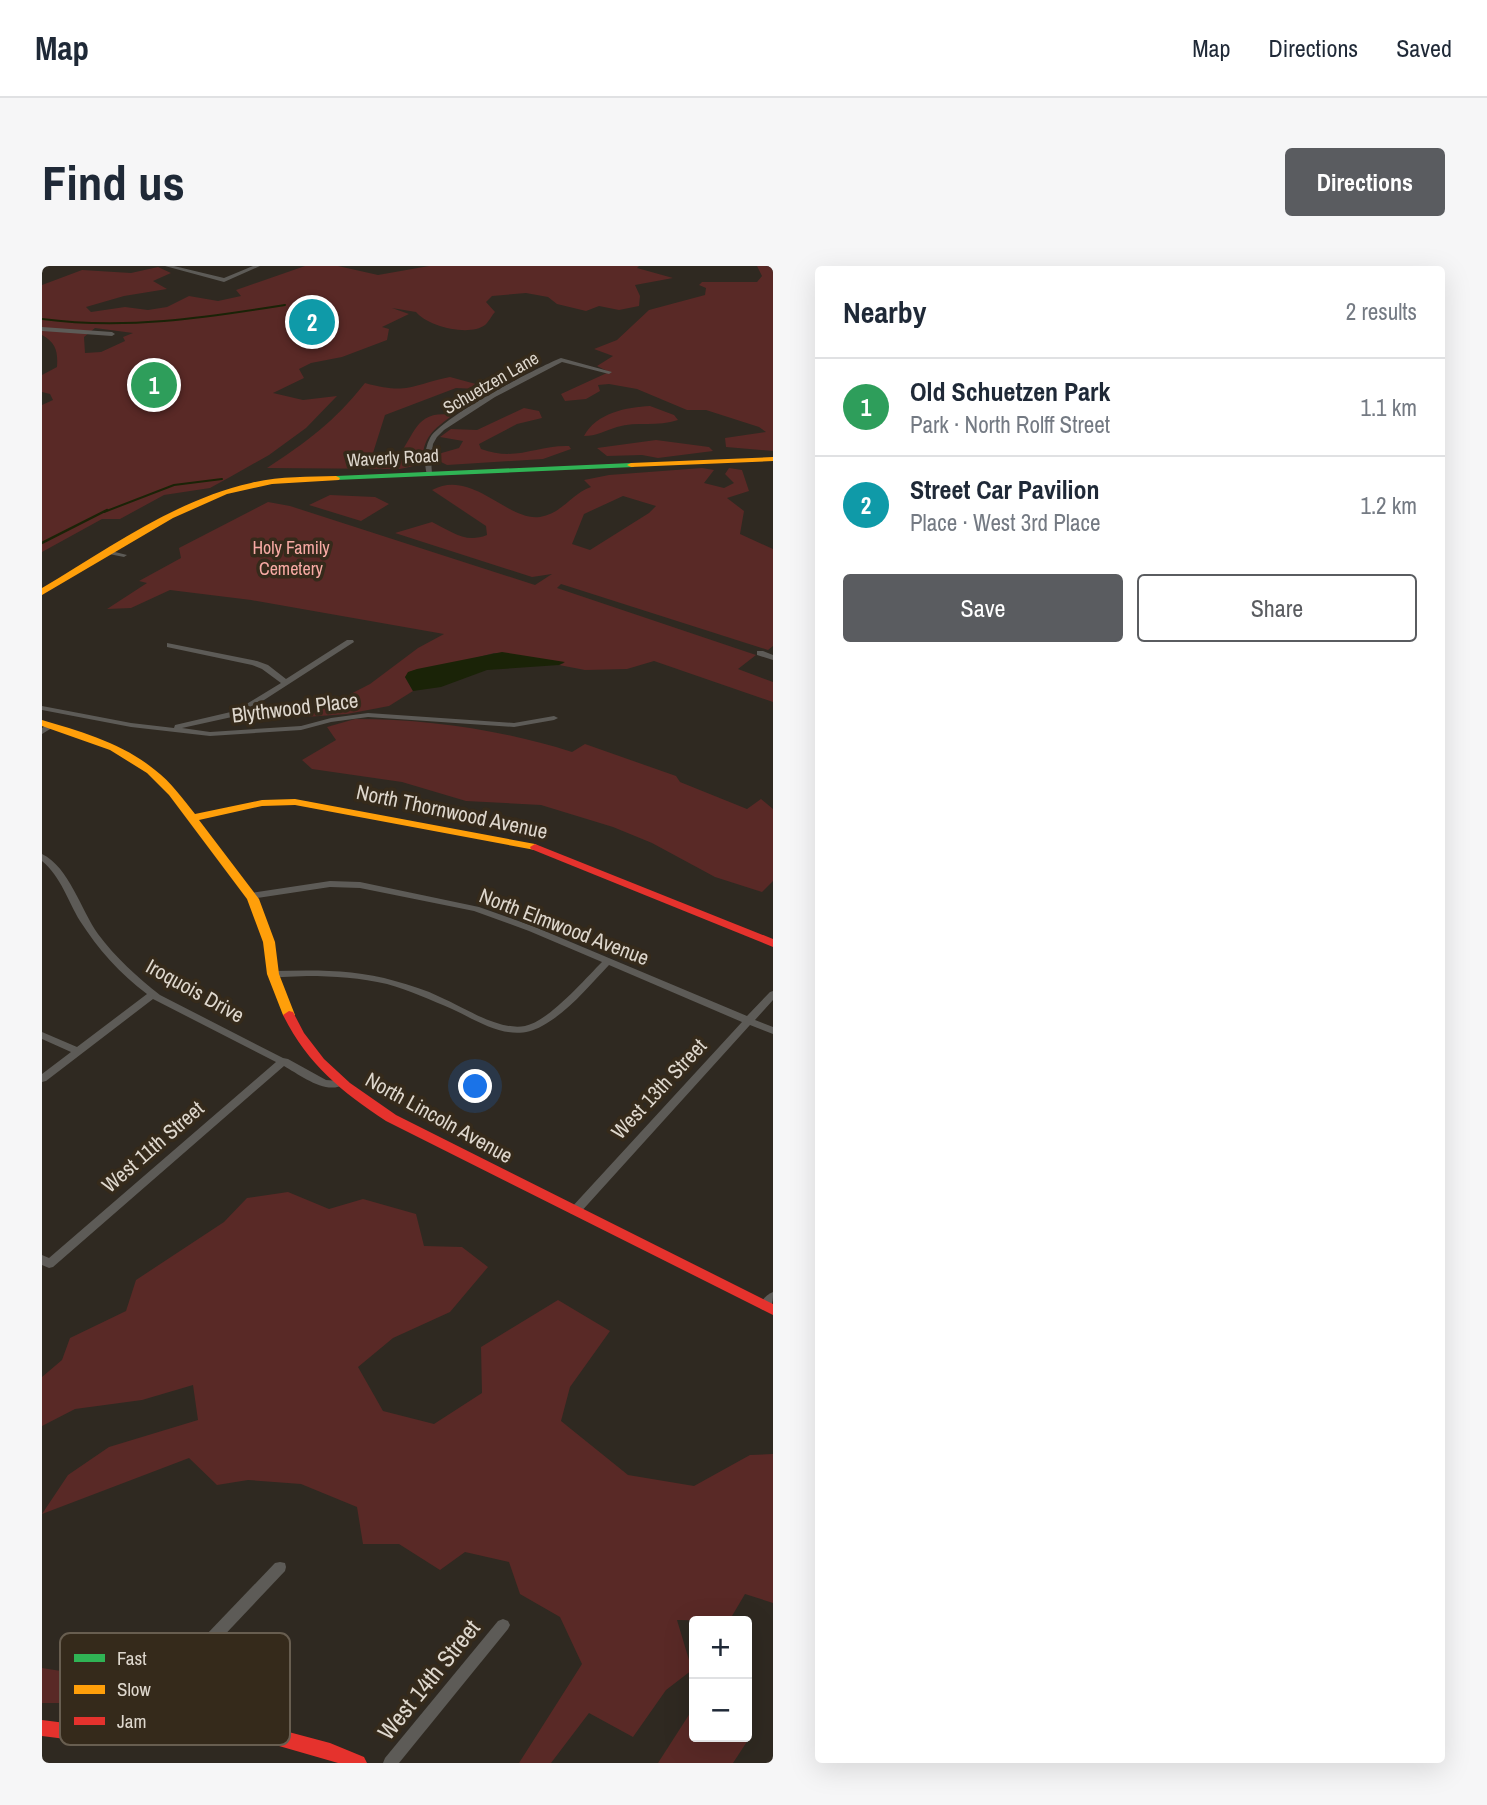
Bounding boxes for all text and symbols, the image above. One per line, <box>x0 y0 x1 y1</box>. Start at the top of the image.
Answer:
text: Map <box>35 26 89 70</box>
text: Map <box>1192 32 1230 64</box>
text: Directions <box>1268 32 1358 64</box>
text: Saved <box>1396 32 1452 64</box>
button: Directions <box>1285 148 1445 216</box>
text: Find us <box>42 149 185 215</box>
text: Nearby <box>843 292 926 332</box>
pin: 2 <box>289 296 335 348</box>
text: 2 results <box>1346 296 1417 327</box>
street label: Schuetzen Lane <box>438 345 543 420</box>
pin: 1 <box>131 359 177 411</box>
text: Old Schuetzen Park <box>910 374 1110 409</box>
text: 1 <box>861 392 871 423</box>
text: 1.1 km <box>1360 392 1417 423</box>
text: Park · North Rolff Street <box>910 409 1110 440</box>
street label: Waverly Road <box>346 443 440 472</box>
text: Street Car Pavilion <box>910 472 1100 507</box>
text: 2 <box>861 490 871 521</box>
text: 1.2 km <box>1360 490 1417 521</box>
text: Place · West 3rd Place <box>910 507 1100 538</box>
park label: Holy Family Cemetery <box>252 535 330 581</box>
button: Save <box>843 574 1123 642</box>
button: Share <box>1137 574 1417 642</box>
street label: Blythwood Place <box>230 685 360 730</box>
street label: North Thornwood Avenue <box>354 777 550 846</box>
street label: North Elmwood Avenue <box>475 881 653 972</box>
street label: Iroquois Drive <box>141 952 250 1029</box>
street label: West 13th Street <box>604 1032 713 1145</box>
street label: North Lincoln Avenue <box>360 1065 518 1170</box>
your location <box>458 1069 492 1103</box>
street label: West 11th Street <box>95 1094 210 1199</box>
street label: West 14th Street <box>370 1612 487 1746</box>
map controls <box>689 1616 752 1742</box>
button: + <box>689 1616 752 1679</box>
legend <box>60 1633 290 1745</box>
text: Fast <box>117 1645 147 1671</box>
text: Slow <box>117 1676 152 1702</box>
button: − <box>689 1679 752 1742</box>
text: Jam <box>117 1708 146 1734</box>

